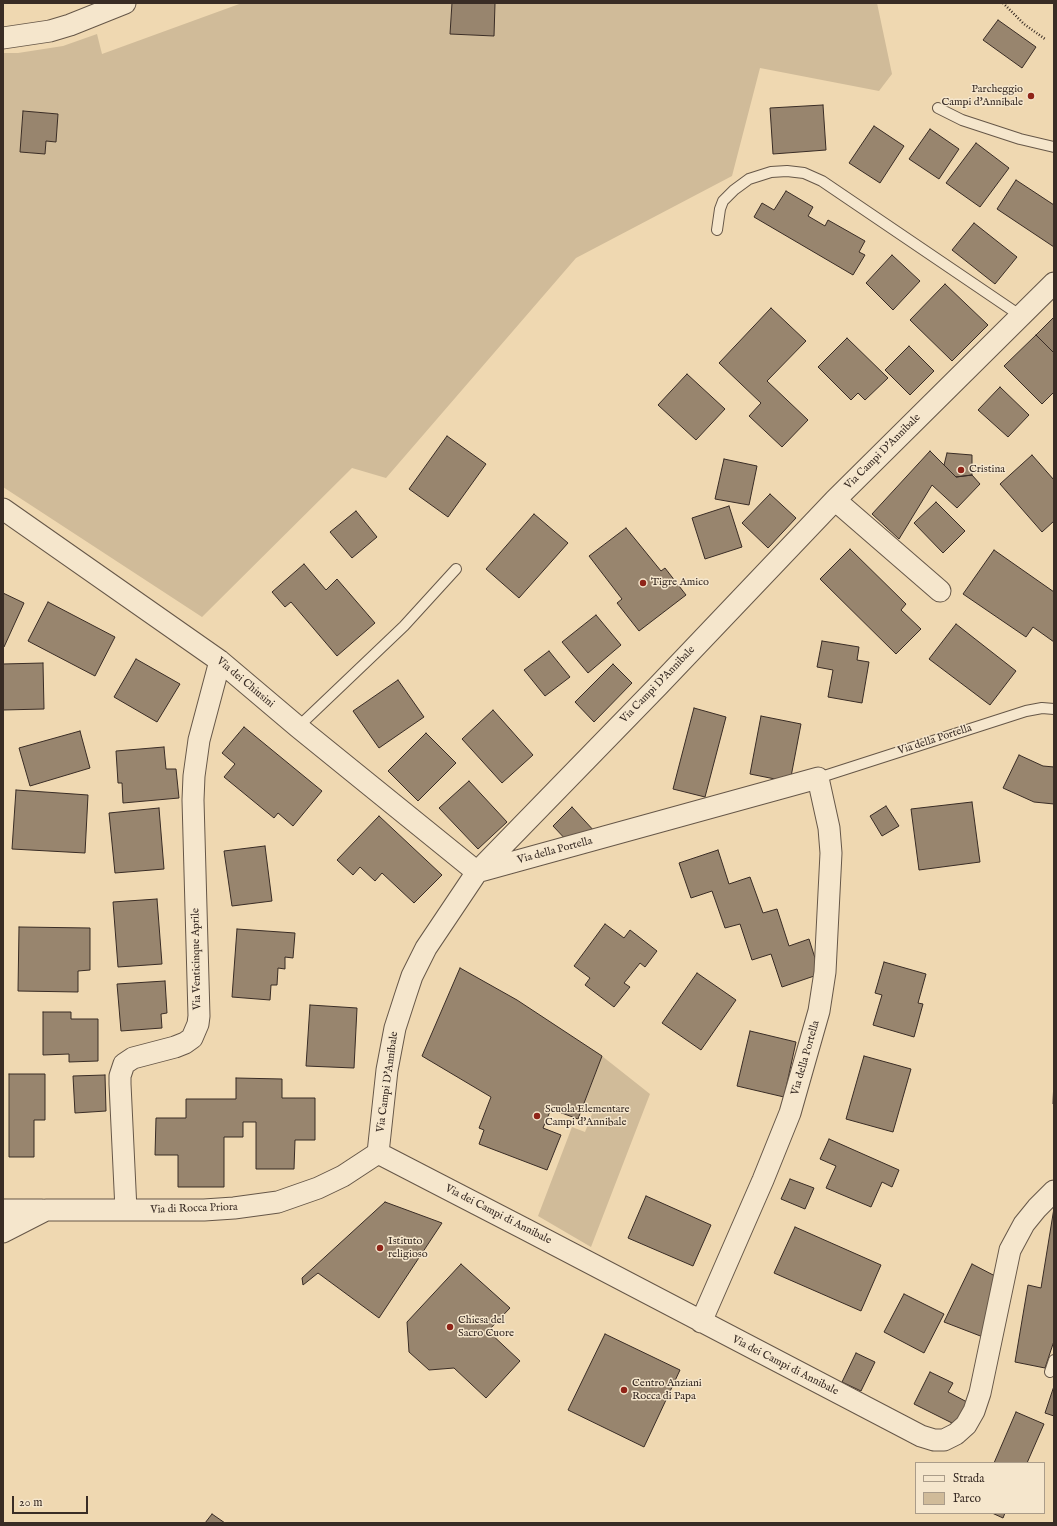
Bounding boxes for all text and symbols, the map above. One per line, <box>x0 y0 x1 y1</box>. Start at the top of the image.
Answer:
place label: Parcheggio Campi d'Annibale <box>941 83 1023 109</box>
marker: Parcheggio Campi d'Annibale <box>1026 91 1036 101</box>
street label: Via Campi D'Annibale <box>842 411 924 493</box>
place label: Cristina <box>969 463 1005 477</box>
marker: Cristina <box>956 465 966 475</box>
place label: Tigre Amico <box>651 576 709 590</box>
marker: Tigre Amico <box>638 578 648 588</box>
street label: Via Campi D'Annibale <box>618 644 698 726</box>
street label: Via dei Chiusini <box>213 655 277 711</box>
street label: Via della Portella <box>896 722 974 758</box>
street label: Via della Portella <box>516 835 594 867</box>
street label: Via Venticinque Aprile <box>190 908 204 1010</box>
street label: Via della Portella <box>789 1019 823 1097</box>
street label: Via Campi D'Annibale <box>374 1031 402 1133</box>
place label: Scuola Elementare Campi d'Annibale <box>545 1103 630 1129</box>
marker: Scuola Elementare Campi d'Annibale <box>532 1111 542 1121</box>
street label: Via dei Campi di Annibale <box>443 1182 553 1248</box>
street label: Via di Rocca Priora <box>150 1201 238 1217</box>
place label: Istituto religioso <box>388 1235 428 1261</box>
marker: Istituto religioso <box>375 1243 385 1253</box>
place label: Chiesa del Sacro Cuore <box>458 1314 514 1340</box>
marker: Chiesa del Sacro Cuore <box>445 1322 455 1332</box>
street label: Via dei Campi di Annibale <box>730 1333 840 1399</box>
place label: Centro Anziani Rocca di Papa <box>632 1377 702 1403</box>
marker: Centro Anziani Rocca di Papa <box>619 1385 629 1395</box>
legend <box>915 1462 1045 1514</box>
text: Strada <box>953 1471 984 1486</box>
scale bar <box>14 1488 90 1514</box>
text: Parco <box>953 1491 981 1506</box>
text: 20 m <box>19 1495 42 1510</box>

